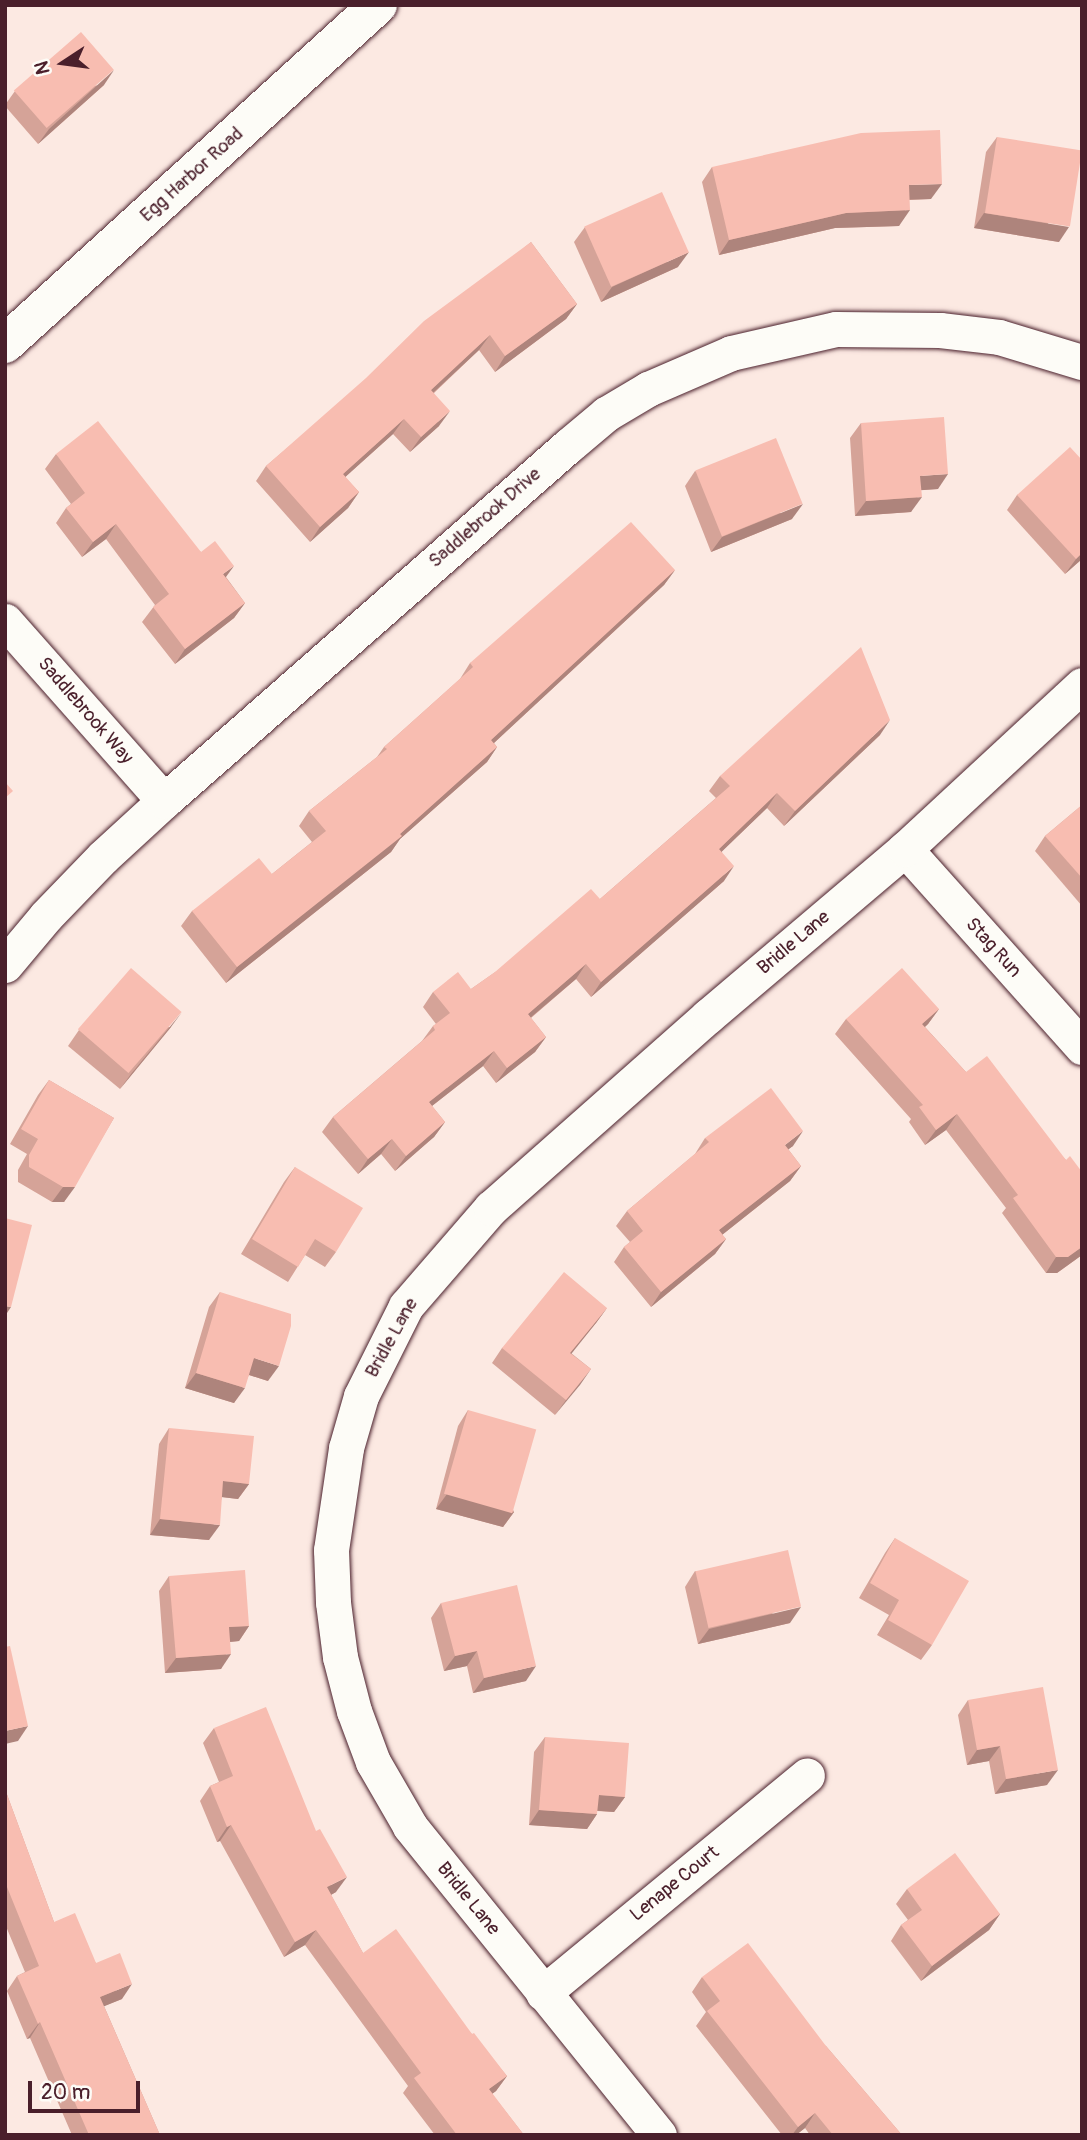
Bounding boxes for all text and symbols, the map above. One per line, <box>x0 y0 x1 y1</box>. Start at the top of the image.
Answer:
north arrow <box>28 28 98 98</box>
text: N <box>29 59 56 77</box>
street label: Egg Harbor Road <box>136 123 248 227</box>
street label: Saddlebrook Drive <box>424 463 546 573</box>
street label: Saddlebrook Way <box>33 653 137 769</box>
street label: Bridle Lane <box>753 906 835 980</box>
street label: Stag Run <box>960 913 1026 983</box>
street label: Bridle Lane <box>361 1294 423 1382</box>
street label: Lenape Court <box>626 1841 724 1927</box>
street label: Bridle Lane <box>432 1858 504 1940</box>
scale bar <box>32 2066 144 2110</box>
text: 20 m <box>41 2079 90 2106</box>

